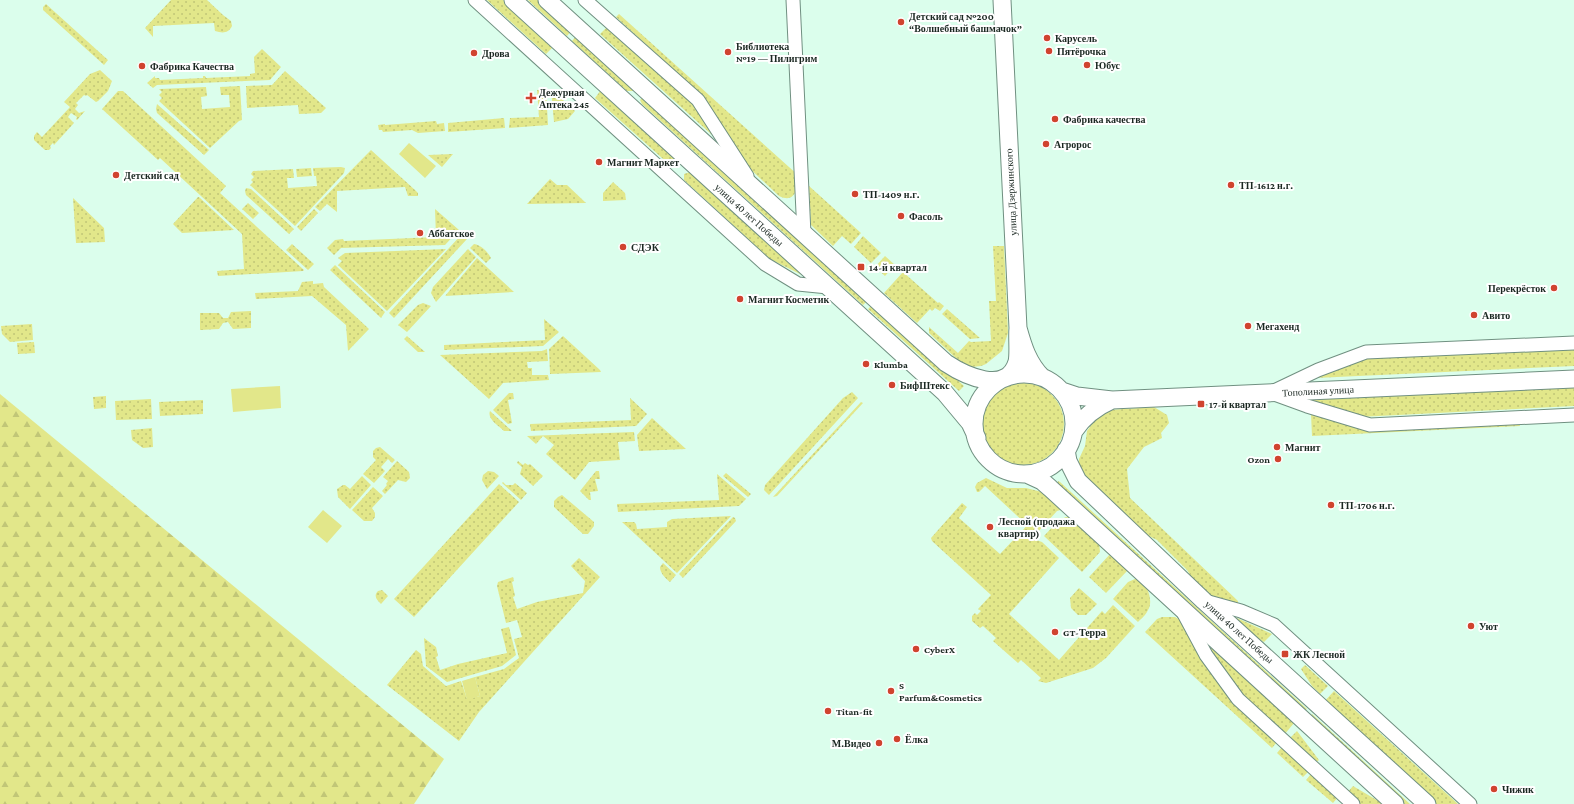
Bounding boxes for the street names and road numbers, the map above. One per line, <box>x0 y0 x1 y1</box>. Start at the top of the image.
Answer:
street label: улица Дзержинского <box>1003 148 1019 236</box>
street label: улица 40 лет Победы <box>713 181 786 249</box>
street label: Тополиная улица <box>1282 384 1355 398</box>
street label: улица 40 лет Победы <box>1203 598 1276 666</box>

